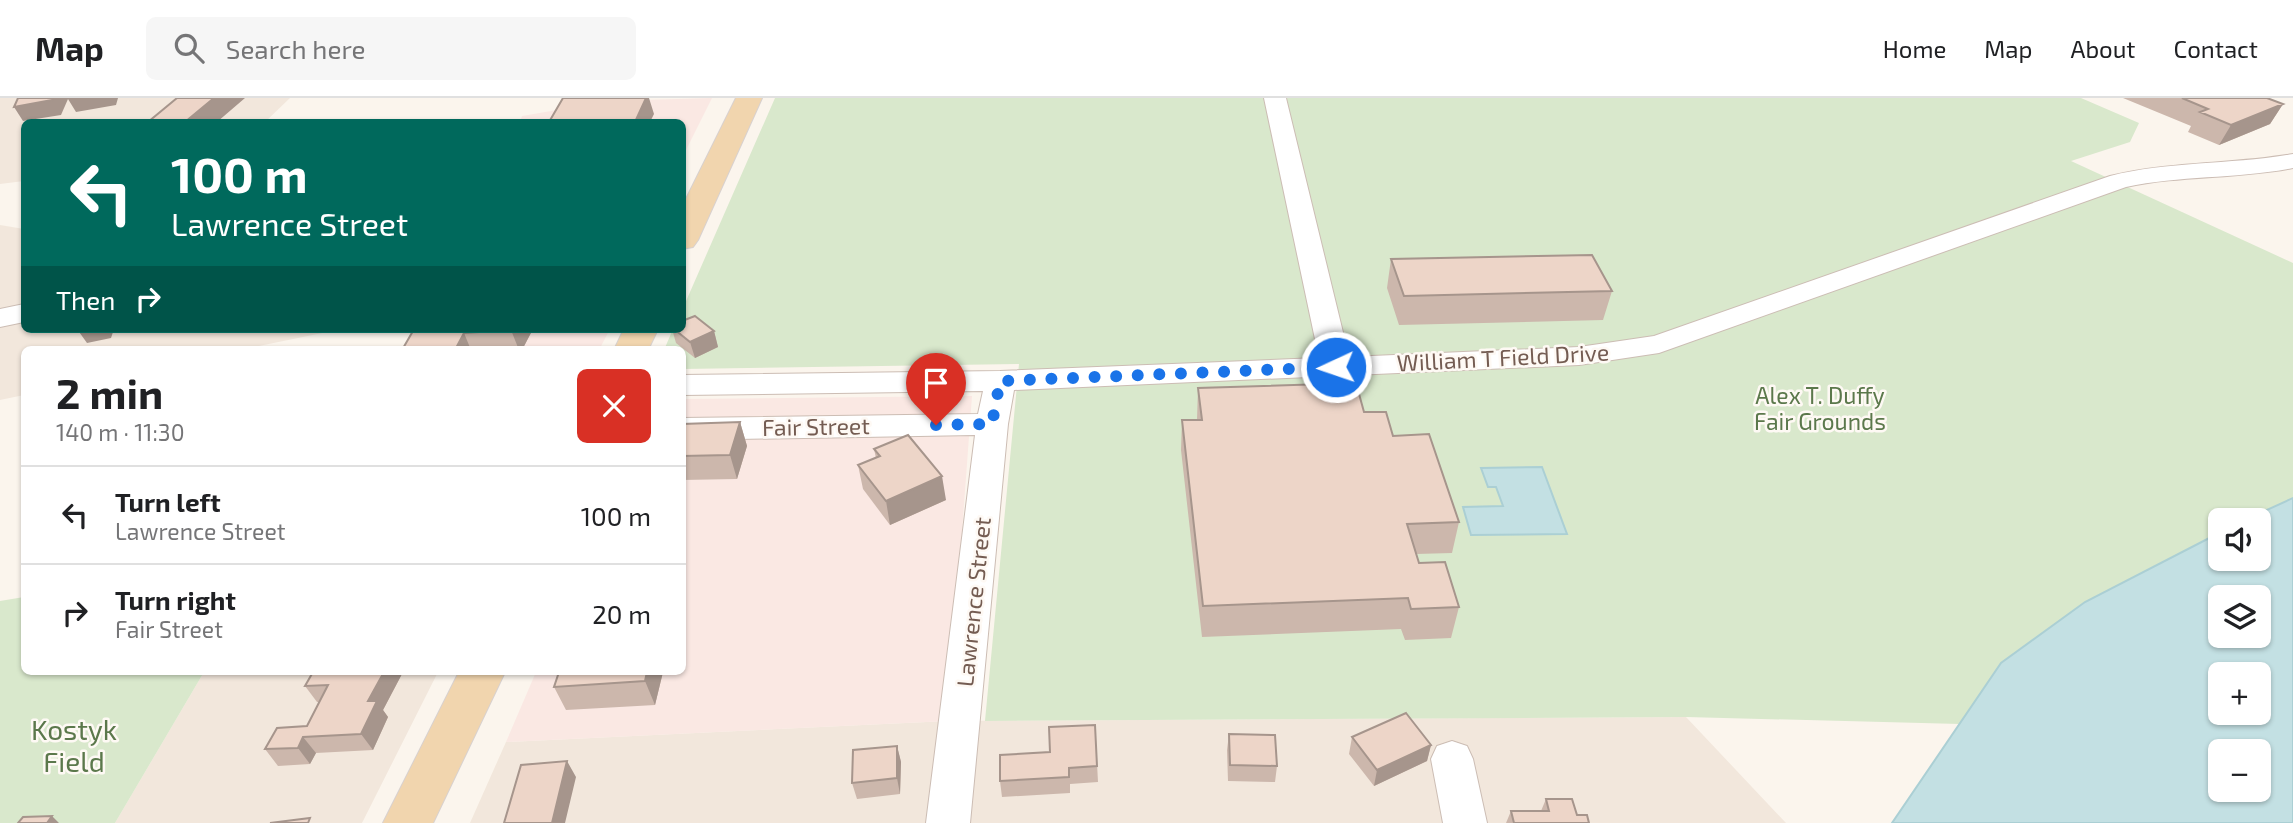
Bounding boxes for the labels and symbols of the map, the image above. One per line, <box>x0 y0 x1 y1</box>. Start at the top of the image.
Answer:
position arrow <box>1299 330 1373 404</box>
street label: William T Field Drive <box>1396 337 1610 377</box>
pin <box>906 353 966 425</box>
park label: Alex T. Duffy Fair Grounds <box>1754 381 1886 435</box>
street label: Fair Street <box>762 411 870 441</box>
street label: Lawrence Street <box>950 515 996 688</box>
park label: Kostyk Field <box>31 712 117 778</box>

